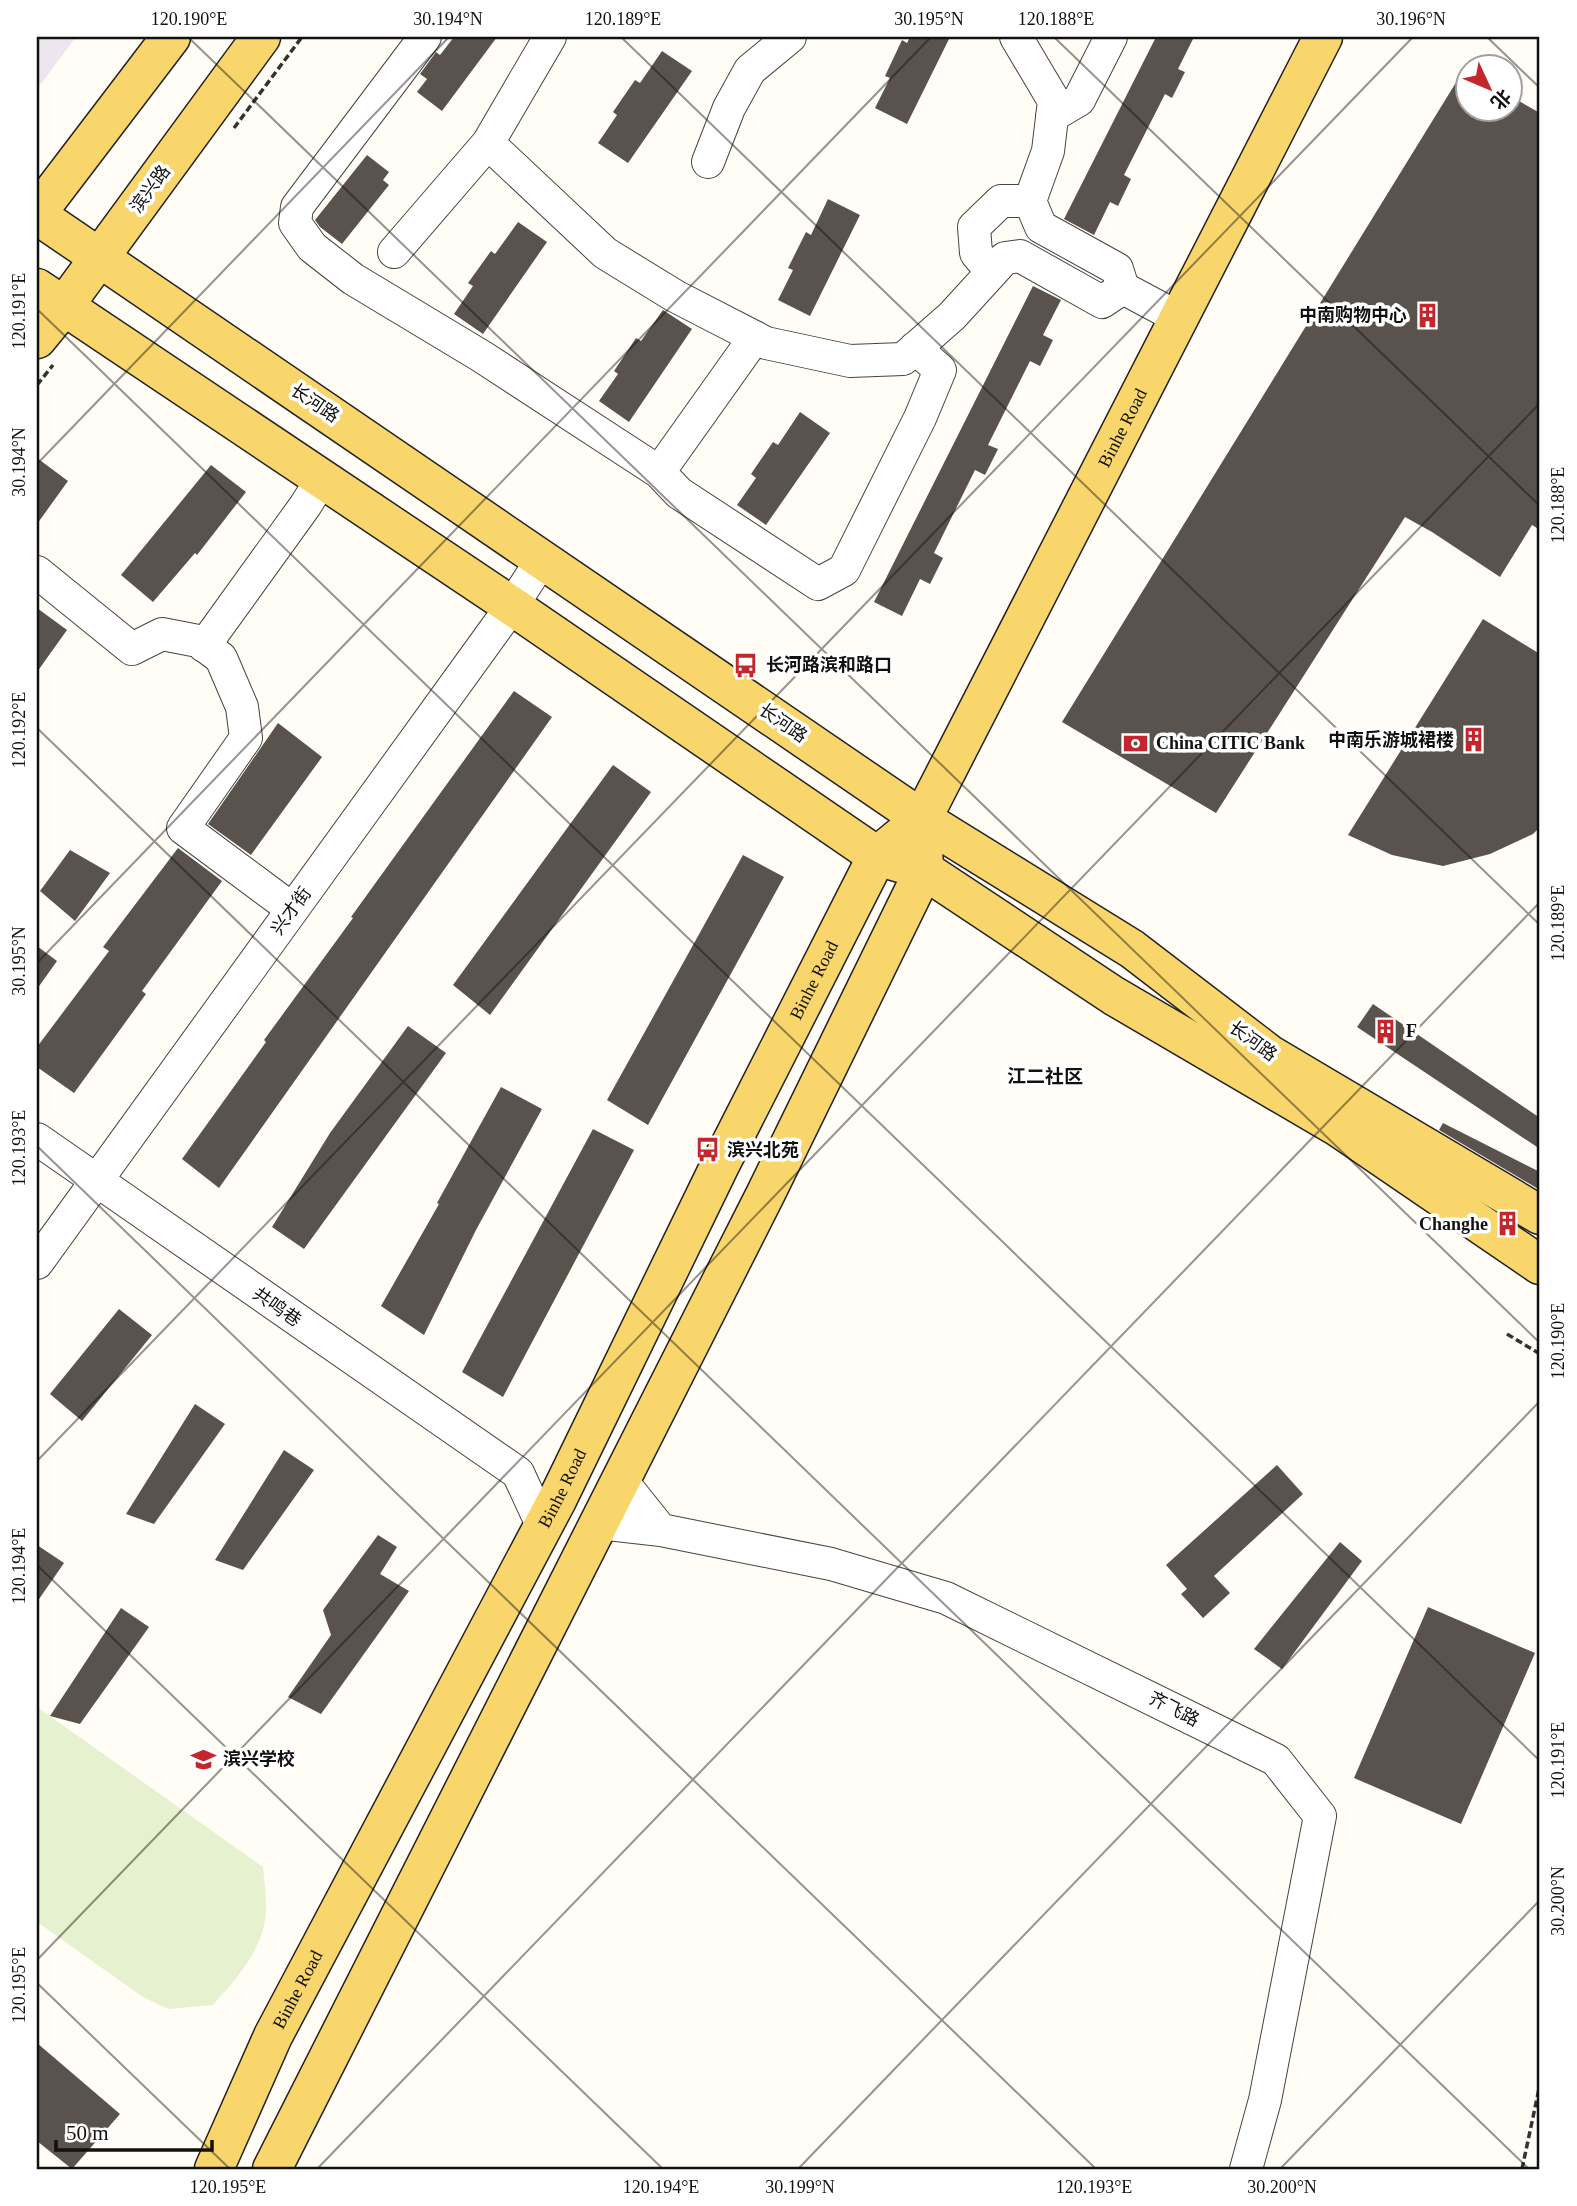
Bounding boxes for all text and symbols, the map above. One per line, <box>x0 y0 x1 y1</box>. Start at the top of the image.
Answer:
text: 120.190°E <box>151 9 227 29</box>
text: 30.194°N <box>413 9 483 29</box>
text: 120.189°E <box>585 9 661 29</box>
text: 30.195°N <box>894 9 964 29</box>
text: 120.188°E <box>1018 9 1094 29</box>
text: 30.196°N <box>1376 9 1446 29</box>
north arrow <box>1454 52 1524 122</box>
text: 北 <box>1487 85 1515 114</box>
street label: 滨兴路 <box>126 161 174 217</box>
text: 120.191°E <box>9 273 29 349</box>
building icon: 中南购物中心 <box>1413 301 1441 329</box>
place label: 中南购物中心 <box>1299 305 1407 325</box>
street label: 长河路 <box>287 380 343 426</box>
street label: Binhe Road <box>1094 385 1151 471</box>
text: 30.194°N <box>9 427 29 497</box>
text: 120.188°E <box>1548 467 1568 543</box>
bus stop icon: 长河路滨和路口 <box>732 651 760 679</box>
place label: 长河路滨和路口 <box>766 655 892 675</box>
text: 120.192°E <box>9 692 29 768</box>
street label: 长河路 <box>755 699 811 747</box>
building icon: 中南乐游城裙楼 <box>1460 726 1488 754</box>
bank icon: China CITIC Bank <box>1122 729 1150 757</box>
place label: 中南乐游城裙楼 <box>1328 730 1454 750</box>
place label: China CITIC Bank <box>1156 733 1305 753</box>
street label: 兴才街 <box>267 883 315 939</box>
text: 120.189°E <box>1548 885 1568 961</box>
text: 30.195°N <box>9 926 29 996</box>
street label: Binhe Road <box>786 937 842 1023</box>
street label: 长河路 <box>1225 1017 1281 1065</box>
building icon: F <box>1372 1017 1400 1045</box>
place label: F <box>1406 1021 1417 1041</box>
district label: 江二社区 <box>1007 1066 1083 1087</box>
text: 120.193°E <box>9 1110 29 1186</box>
bus stop icon: 滨兴北苑 <box>693 1136 721 1164</box>
place label: 滨兴北苑 <box>727 1140 799 1160</box>
building icon: Changhe <box>1494 1210 1522 1238</box>
place label: Changhe <box>1419 1214 1488 1234</box>
street label: 共鸣巷 <box>249 1283 305 1331</box>
text: 120.190°E <box>1548 1303 1568 1379</box>
street label: Binhe Road <box>534 1446 590 1531</box>
text: 120.194°E <box>9 1528 29 1604</box>
street label: 齐飞路 <box>1145 1688 1203 1730</box>
text: 120.191°E <box>1548 1722 1568 1798</box>
school or university icon: 滨兴学校 <box>189 1745 217 1773</box>
place label: 滨兴学校 <box>223 1749 295 1769</box>
text: 30.200°N <box>1548 1866 1568 1936</box>
text: 120.195°E <box>9 1947 29 2023</box>
street label: Binhe Road <box>269 1947 326 2032</box>
scale bar <box>56 2108 212 2152</box>
text: 50 m <box>66 2121 109 2145</box>
text: 120.195°E <box>190 2177 266 2197</box>
text: 120.194°E <box>623 2177 699 2197</box>
text: 30.199°N <box>765 2177 835 2197</box>
text: 120.193°E <box>1056 2177 1132 2197</box>
text: 30.200°N <box>1247 2177 1317 2197</box>

